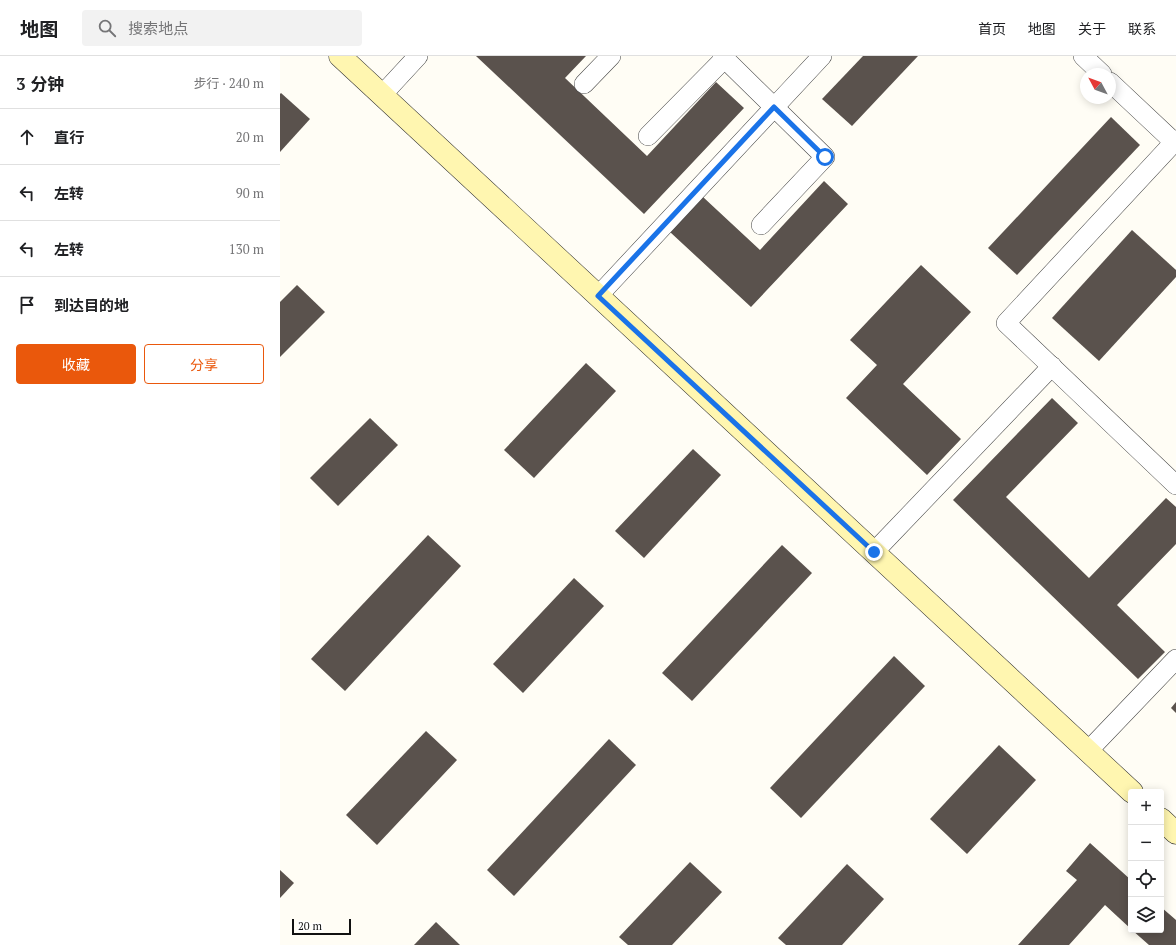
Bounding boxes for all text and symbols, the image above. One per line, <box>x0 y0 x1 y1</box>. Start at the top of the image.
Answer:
search box <box>82 10 362 46</box>
text: 地图 <box>20 16 58 41</box>
icon: search <box>96 17 118 39</box>
text: 搜索地点 <box>128 18 188 38</box>
text: 首页 <box>978 19 1006 38</box>
text: 地图 <box>1028 19 1056 38</box>
text: 关于 <box>1078 19 1106 38</box>
text: 联系 <box>1128 19 1156 38</box>
north arrow <box>1080 68 1116 104</box>
text: 3 分钟 <box>16 72 64 95</box>
text: 步行 · 240 m <box>193 74 264 92</box>
icon: ahead <box>16 126 38 148</box>
text: 直行 <box>54 127 84 147</box>
text: 20 m <box>236 128 264 146</box>
route start <box>816 148 834 166</box>
icon: left <box>16 182 38 204</box>
text: 左转 <box>54 183 84 203</box>
text: 90 m <box>236 184 264 202</box>
icon: left <box>16 238 38 260</box>
text: 左转 <box>54 239 84 259</box>
text: 130 m <box>229 240 264 258</box>
icon: arrive <box>16 294 38 316</box>
text: 到达目的地 <box>54 295 129 315</box>
button: 收藏 <box>16 344 136 384</box>
button: 分享 <box>144 344 264 384</box>
route end <box>865 543 883 561</box>
map controls <box>1128 789 1164 933</box>
button: + <box>1128 789 1164 825</box>
button: − <box>1128 825 1164 861</box>
button: locate <box>1128 861 1164 897</box>
button: layers <box>1128 897 1164 933</box>
scale bar <box>292 917 351 936</box>
text: 20 m <box>298 919 322 933</box>

